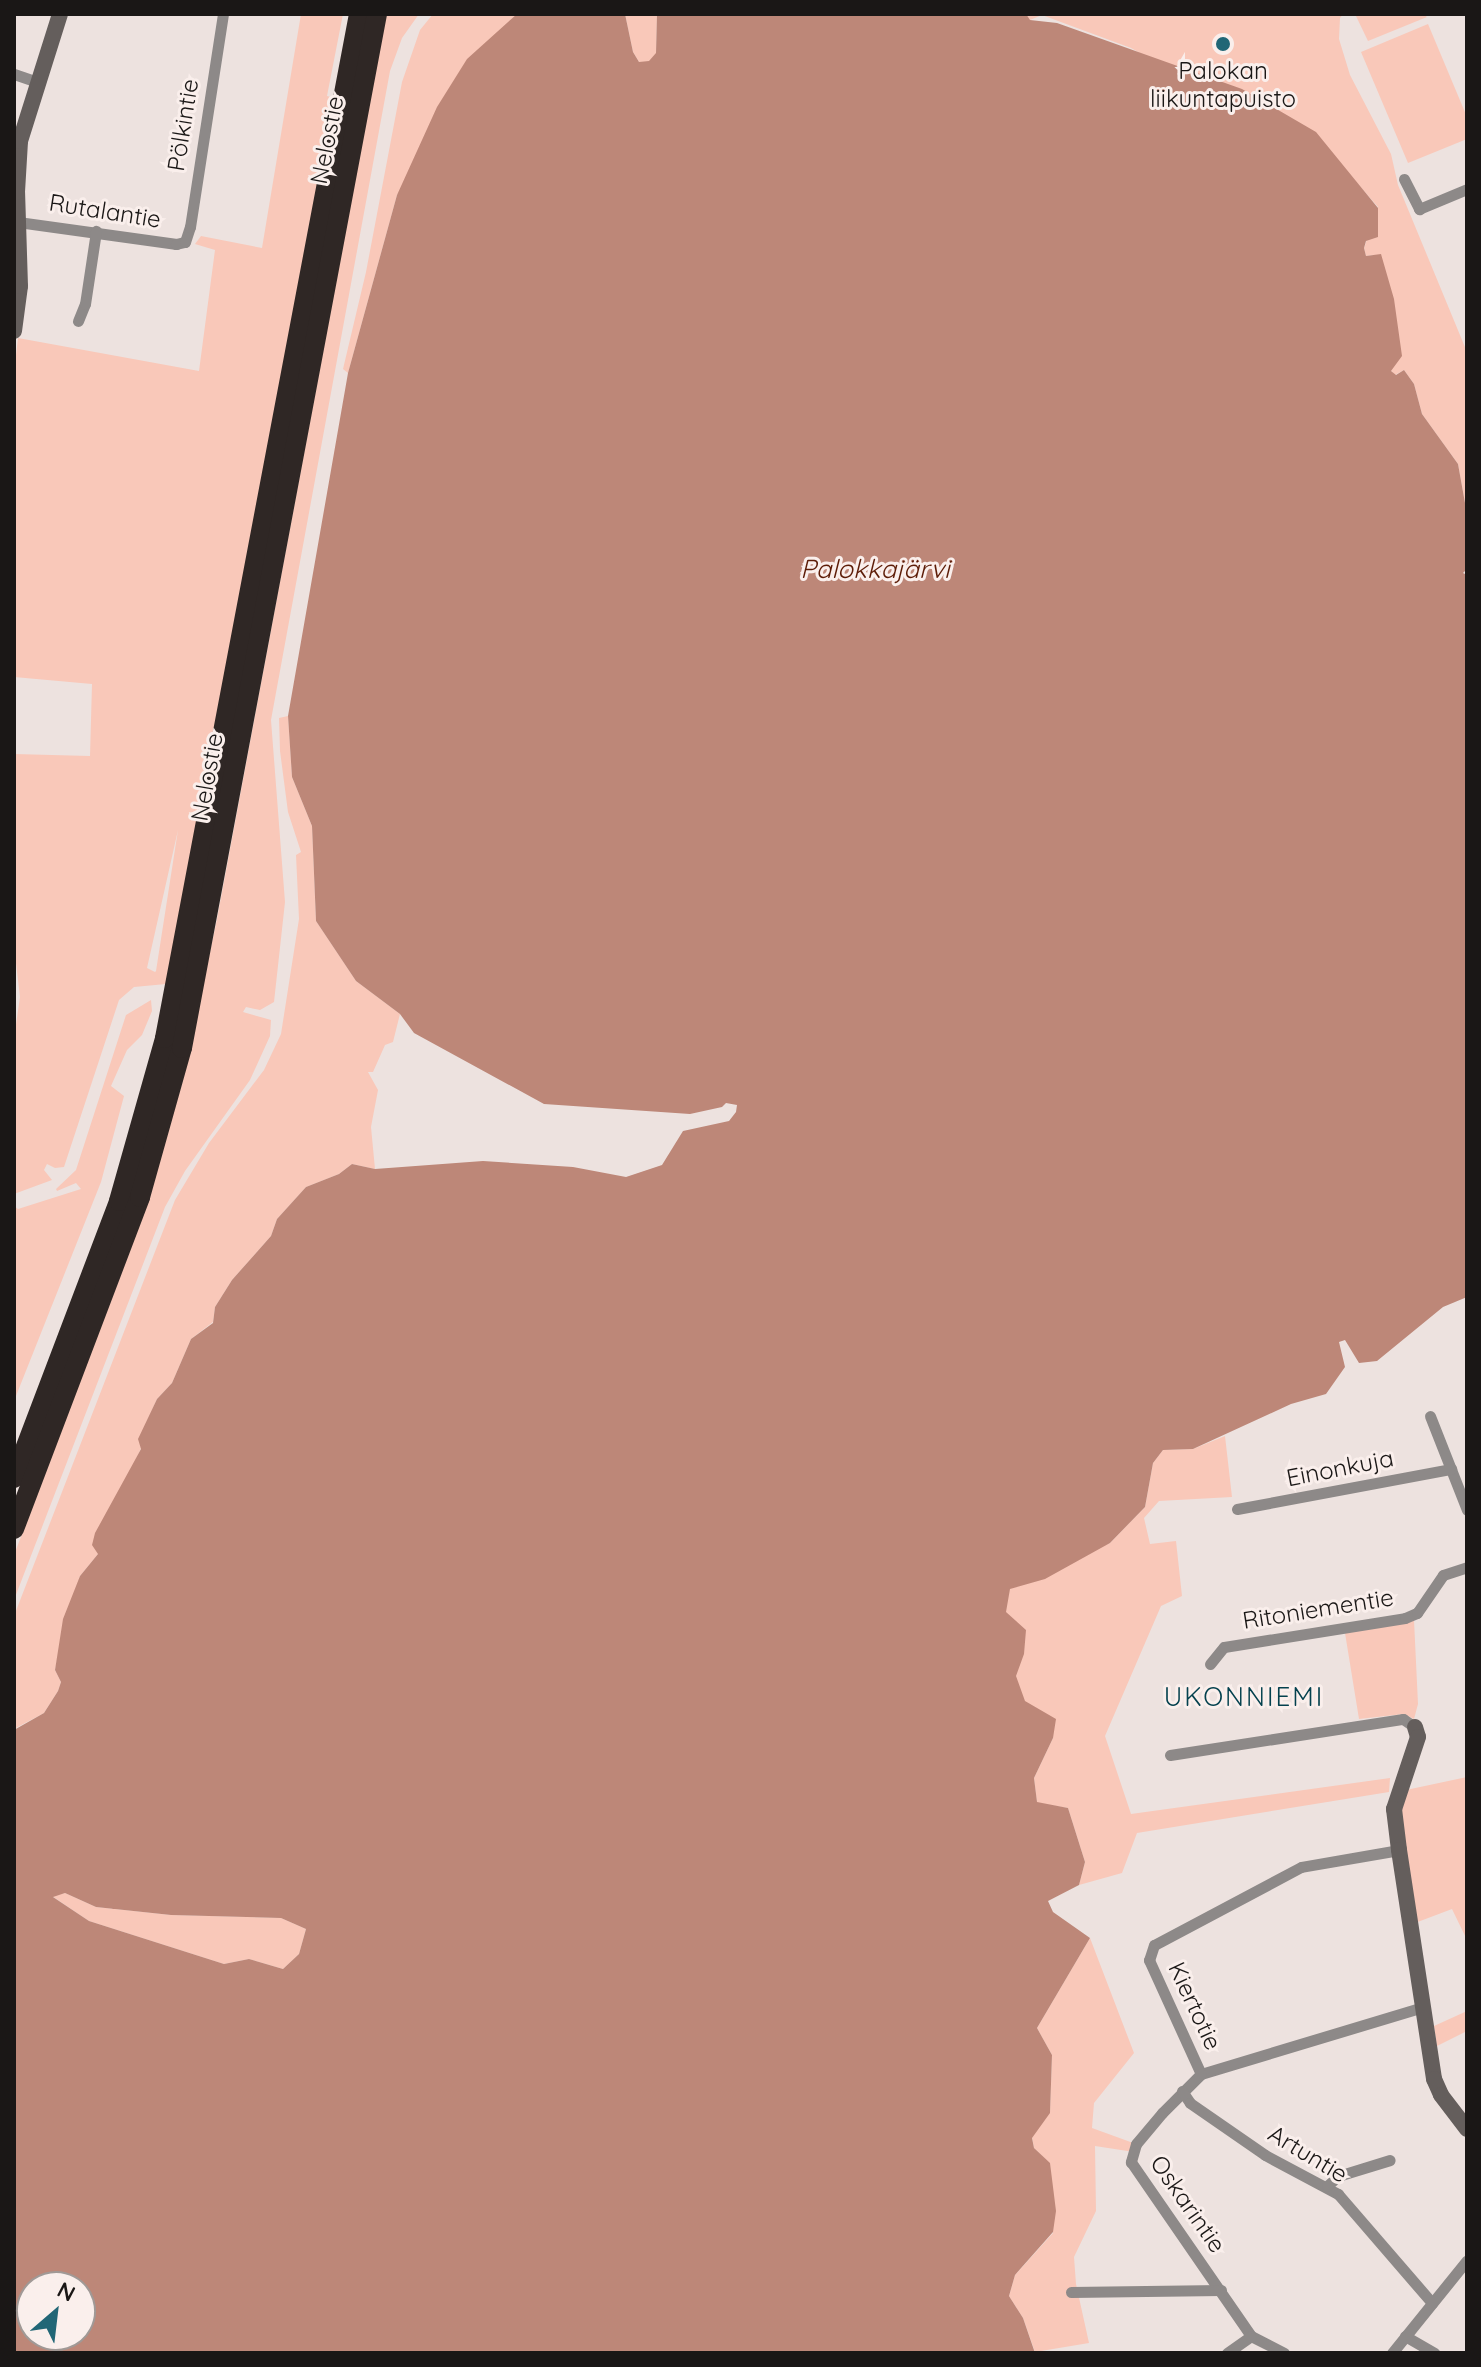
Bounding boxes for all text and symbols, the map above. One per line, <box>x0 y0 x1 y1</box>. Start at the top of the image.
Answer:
marker: Palokan liikuntapuisto <box>1214 35 1232 53</box>
place label: Palokan liikuntapuisto <box>1150 57 1296 113</box>
street label: Pölkintie <box>162 77 204 173</box>
street label: Nelostie <box>304 94 350 186</box>
street label: Rutalantie <box>47 188 163 234</box>
water label: Palokkajärvi <box>800 553 950 585</box>
street label: Nelostie <box>185 731 229 823</box>
street label: Einonkuja <box>1284 1444 1396 1492</box>
street label: Ritoniementie <box>1240 1583 1396 1635</box>
district label: UKONNIEMI <box>1164 1681 1324 1713</box>
street label: Kiertotie <box>1162 1958 1228 2054</box>
street label: Artuntie <box>1263 2119 1353 2189</box>
street label: Oskarintie <box>1144 2150 1232 2258</box>
north arrow <box>16 2271 96 2351</box>
text: N <box>53 2275 80 2308</box>

